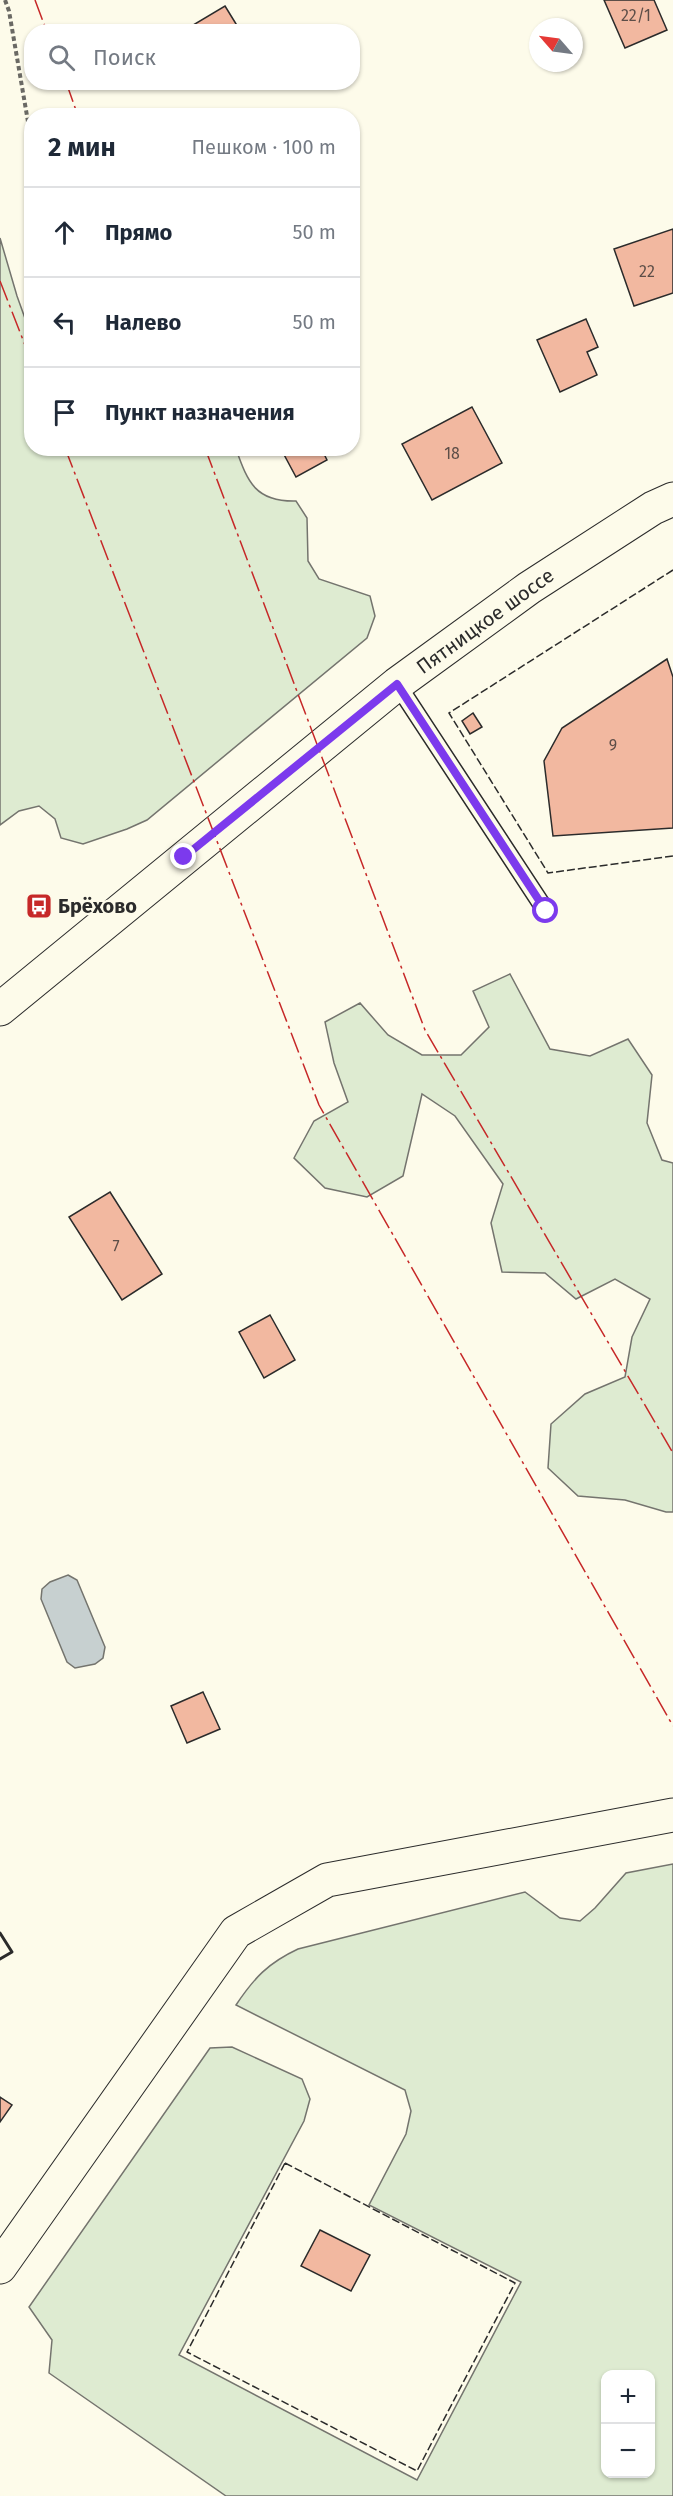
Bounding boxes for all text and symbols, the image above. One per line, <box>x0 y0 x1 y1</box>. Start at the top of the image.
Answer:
house number: 22/1 <box>621 6 651 25</box>
north arrow <box>529 18 583 72</box>
search box <box>24 24 360 90</box>
icon: search <box>45 41 78 74</box>
text: Поиск <box>93 44 156 71</box>
text: 2 мин <box>48 132 116 163</box>
text: Пешком · 100 m <box>192 135 336 159</box>
icon: ahead <box>48 216 81 249</box>
text: Прямо <box>105 219 172 246</box>
text: 50 m <box>292 220 336 244</box>
house number: 22 <box>639 262 655 281</box>
icon: left <box>48 306 81 339</box>
text: Налево <box>105 309 181 336</box>
text: 50 m <box>292 310 336 334</box>
icon: arrive <box>48 396 81 429</box>
text: Пункт назначения <box>105 399 295 426</box>
house number: 18 <box>444 444 460 463</box>
street label: Пятницкое шоссе <box>412 563 558 679</box>
house number: 9 <box>609 736 617 755</box>
route end <box>170 843 196 869</box>
bus stop icon: Брёхово <box>24 891 54 921</box>
place label: Брёхово <box>58 894 137 918</box>
route start <box>532 897 558 923</box>
house number: 7 <box>112 1237 120 1256</box>
map controls <box>601 2370 655 2478</box>
button: + <box>601 2370 655 2424</box>
button: − <box>601 2424 655 2478</box>

